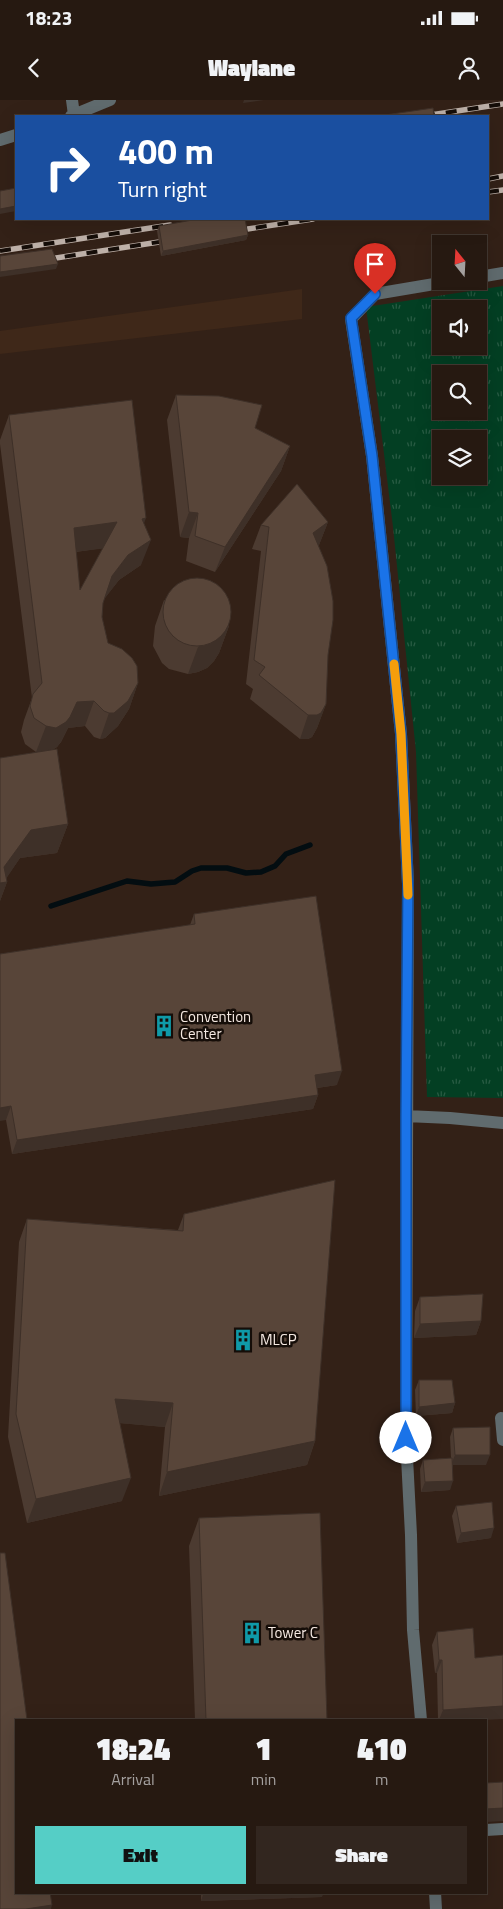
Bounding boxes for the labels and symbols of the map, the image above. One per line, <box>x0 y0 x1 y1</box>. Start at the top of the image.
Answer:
north arrow <box>432 235 488 290</box>
pin <box>354 243 396 294</box>
place label: Convention Center <box>180 1005 251 1045</box>
building icon: Convention Center <box>151 1013 177 1039</box>
building icon: MLCP <box>230 1327 256 1353</box>
place label: MLCP <box>260 1328 297 1351</box>
position arrow <box>379 1411 431 1463</box>
building icon: Tower C <box>239 1620 265 1646</box>
place label: Tower C <box>268 1621 318 1644</box>

